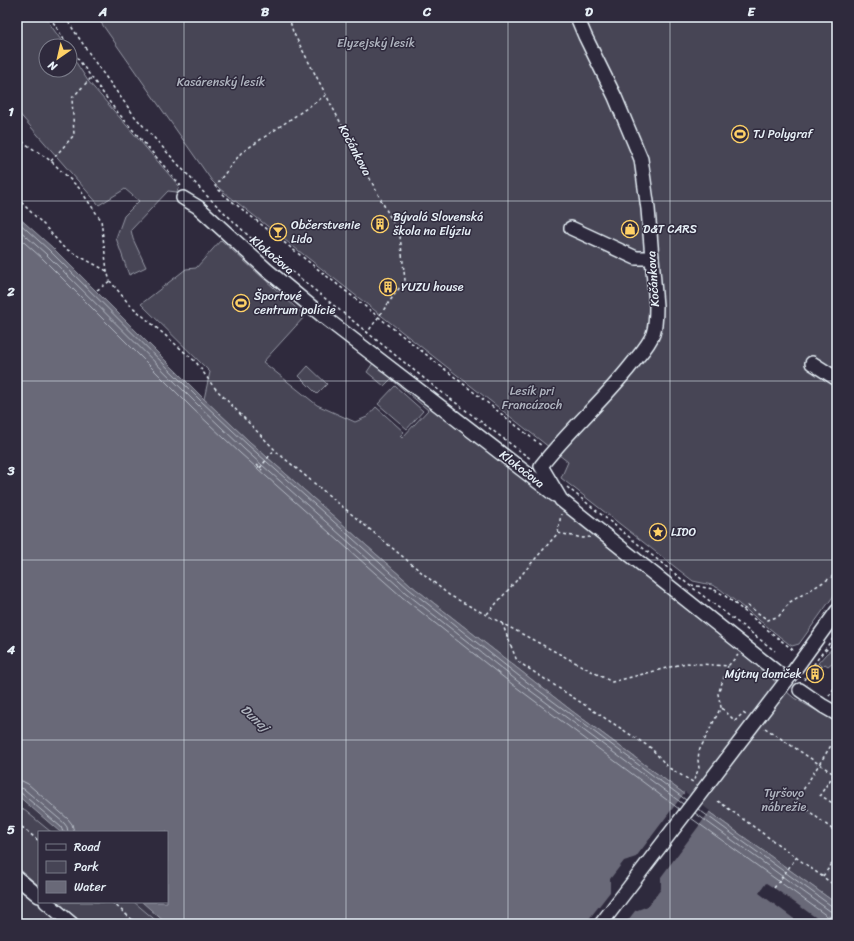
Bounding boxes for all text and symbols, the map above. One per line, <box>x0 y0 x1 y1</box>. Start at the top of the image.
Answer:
text: A <box>98 0 107 23</box>
text: B <box>261 0 270 23</box>
text: C <box>422 0 432 23</box>
text: D <box>585 0 593 23</box>
text: E <box>747 0 756 23</box>
park label: Elyzejský lesík <box>337 32 415 54</box>
north arrow <box>38 38 78 78</box>
text: N <box>44 56 62 76</box>
park label: Kasárenský lesík <box>177 71 266 93</box>
text: 1 <box>8 100 14 123</box>
street label: Kočánkova <box>332 120 378 180</box>
place label: TJ Polygraf <box>753 123 814 145</box>
sports icon: TJ Polygraf <box>730 124 750 144</box>
place label: Bývalá Slovenská škola na Elýziu <box>392 206 483 242</box>
place label: Občerstvenie Lido <box>291 214 360 250</box>
building icon: Bývalá Slovenská škola na Elýziu <box>370 214 390 234</box>
place label: D&T CARS <box>643 218 698 240</box>
shop icon: D&T CARS <box>620 219 640 239</box>
bar icon: Občerstvenie Lido <box>268 222 288 242</box>
street label: Klokočova <box>245 230 299 280</box>
street label: Kočánkova <box>640 250 666 308</box>
place label: YUZU house <box>401 276 464 298</box>
building icon: YUZU house <box>378 277 398 297</box>
text: 2 <box>6 280 15 303</box>
place label: Športové centrum polície <box>254 285 336 321</box>
sports icon: Športové centrum polície <box>231 293 251 313</box>
park label: Lesík pri Francúzoch <box>502 380 562 416</box>
street label: Klokočova <box>494 444 550 494</box>
text: 3 <box>6 459 15 482</box>
place label: LIDO <box>671 521 696 543</box>
place icon: LIDO <box>648 522 668 542</box>
text: 4 <box>6 638 16 661</box>
place label: Mýtny domček <box>725 663 802 685</box>
building icon: Mýtny domček <box>805 664 825 684</box>
water label: Dunaj <box>235 699 277 739</box>
park label: Tyršovo nábrežie <box>762 782 807 818</box>
text: 5 <box>7 818 15 841</box>
legend <box>38 831 168 903</box>
text: Road <box>74 836 101 858</box>
text: Park <box>74 856 99 878</box>
text: Water <box>74 876 107 898</box>

